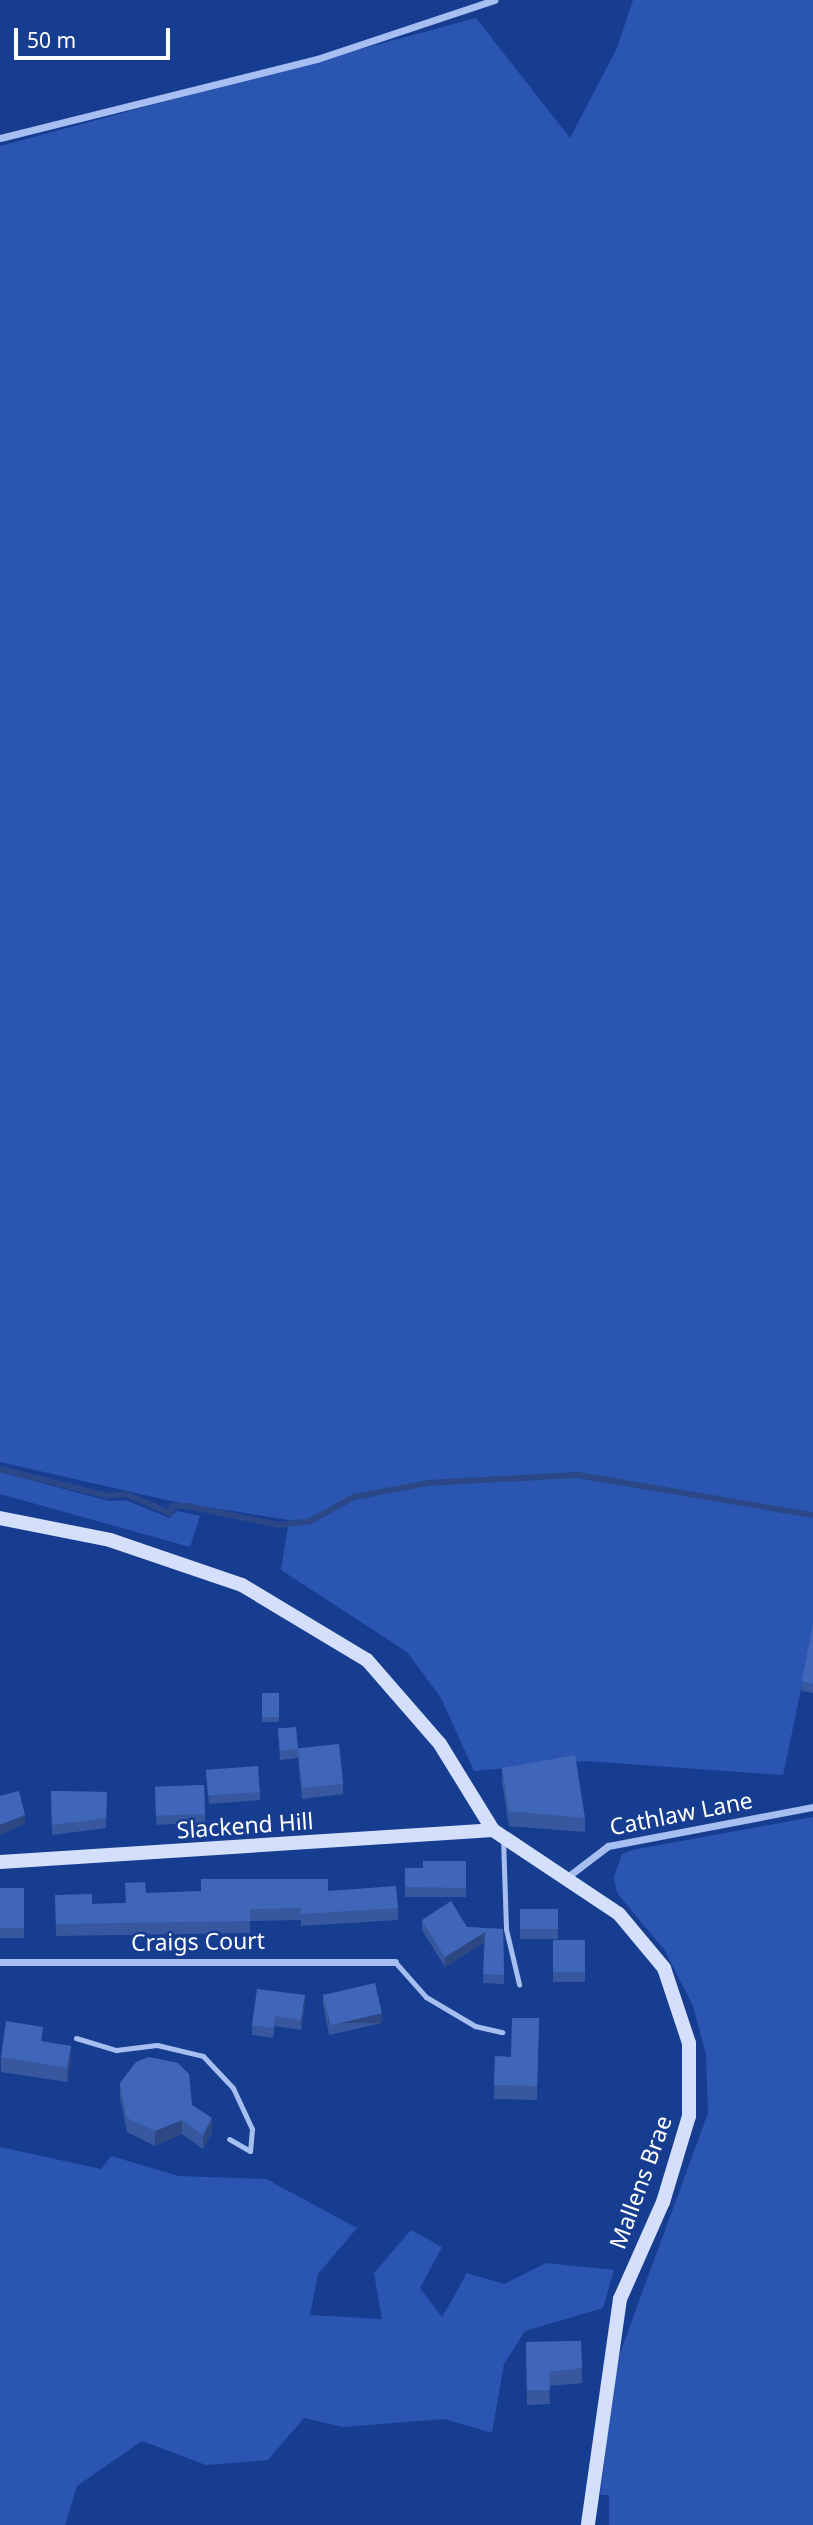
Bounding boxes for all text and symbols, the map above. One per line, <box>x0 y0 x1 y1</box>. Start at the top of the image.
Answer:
scale bar <box>18 14 173 58</box>
text: 50 m <box>27 26 76 54</box>
street label: Cathlaw Lane <box>607 1786 755 1840</box>
street label: Slackend Hill <box>176 1806 314 1844</box>
street label: Craigs Court <box>131 1926 265 1956</box>
street label: Mallens Brae <box>603 2112 677 2252</box>

